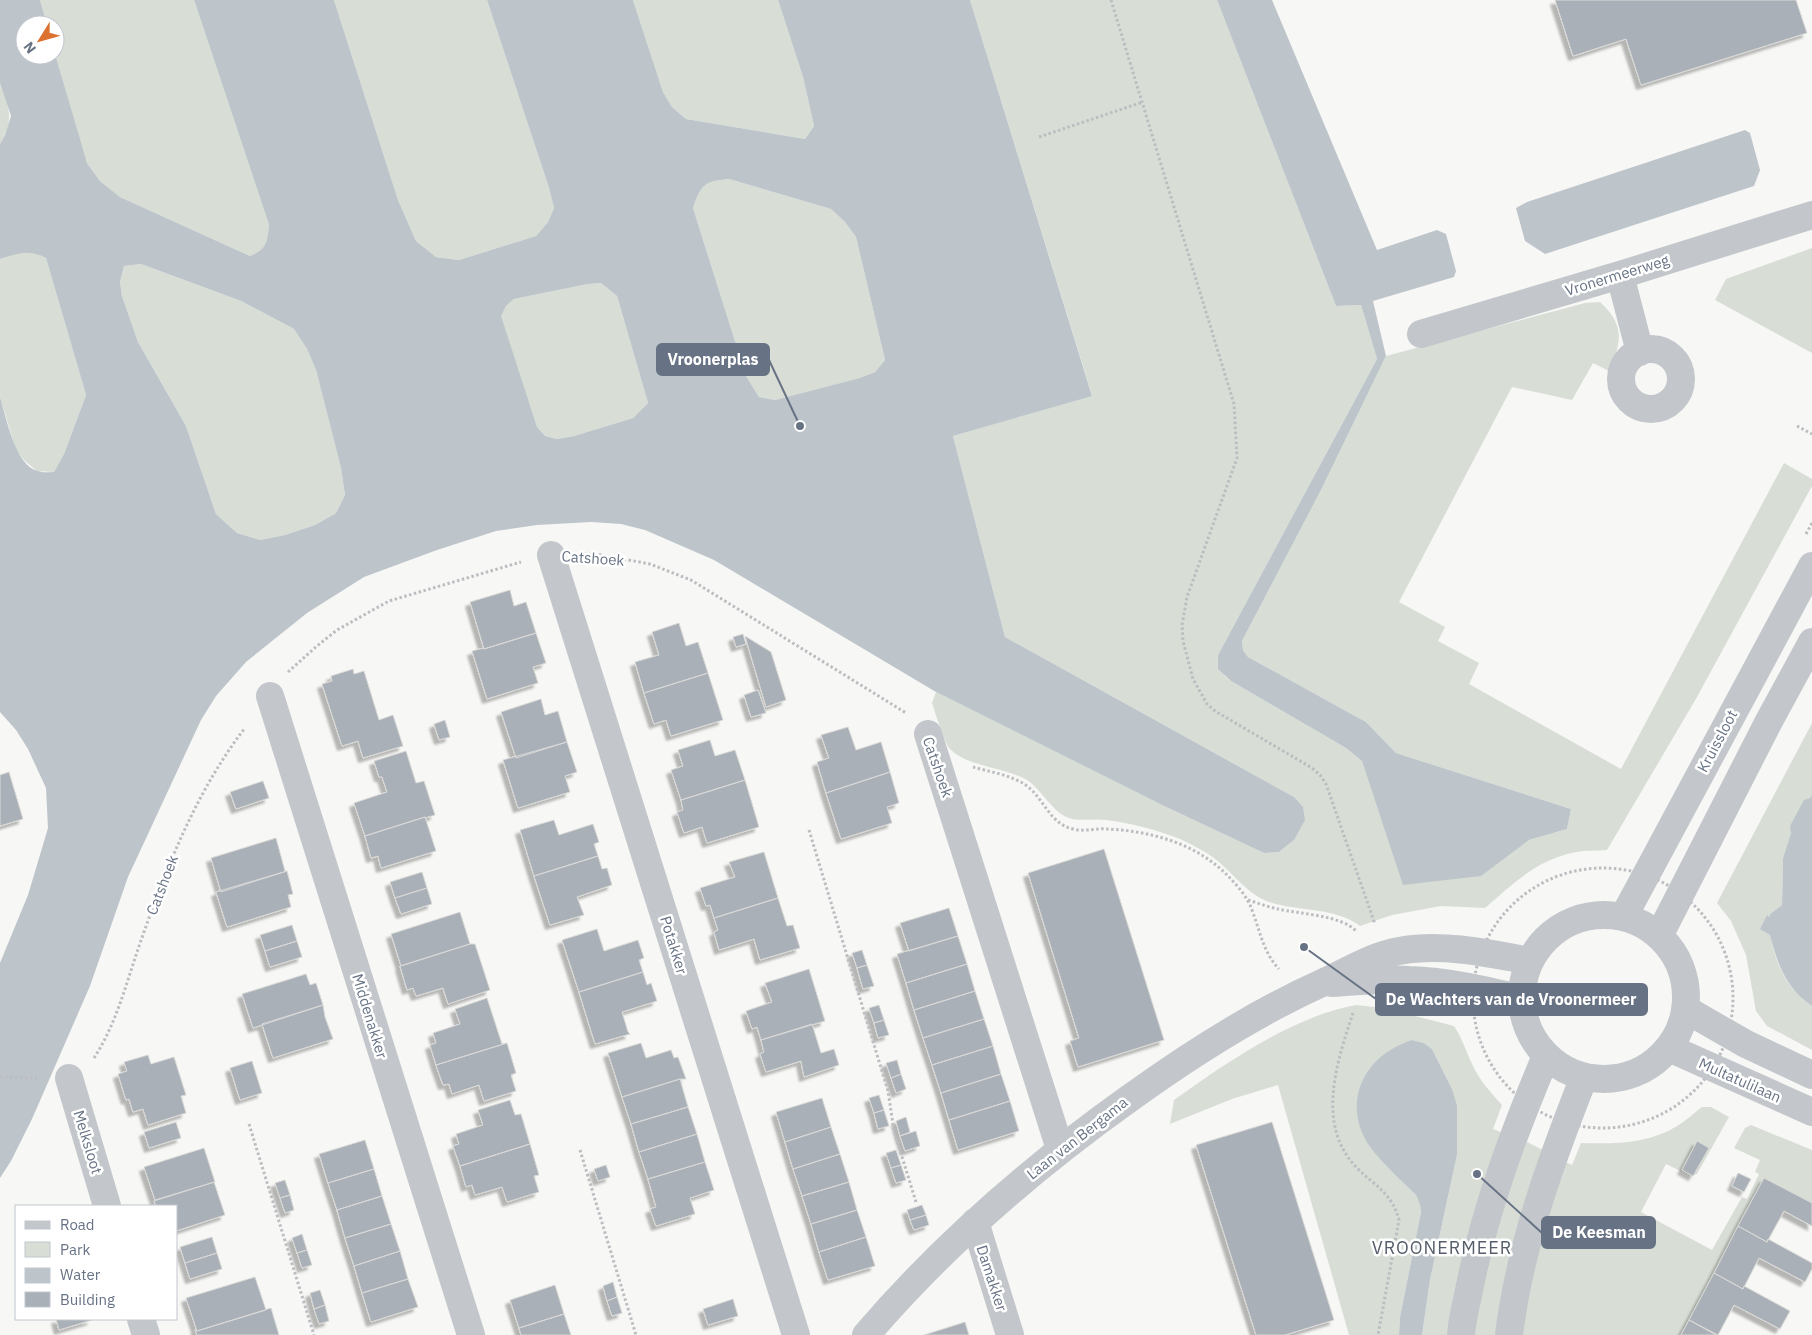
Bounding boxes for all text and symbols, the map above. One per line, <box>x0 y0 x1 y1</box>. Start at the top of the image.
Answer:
north arrow <box>15 15 65 65</box>
text: N <box>19 38 40 57</box>
street label: Vronermeerweg <box>1563 250 1671 300</box>
callout: Vroonerplas <box>657 344 769 375</box>
text: Vroonerplas <box>667 349 759 369</box>
street label: Catshoek <box>561 546 625 570</box>
street label: Kruissloot <box>1693 707 1741 775</box>
street label: Catshoek <box>919 734 957 800</box>
street label: Catshoek <box>142 852 182 918</box>
street label: Potakker <box>656 914 692 977</box>
street label: Middenakker <box>348 971 392 1061</box>
callout: De Wachters van de Vroonermeer <box>1376 984 1647 1015</box>
text: De Wachters van de Vroonermeer <box>1386 989 1637 1009</box>
street label: Multatulilaan <box>1696 1053 1784 1107</box>
street label: Laan van Bergama <box>1023 1093 1131 1183</box>
street label: Melksloot <box>69 1108 107 1176</box>
legend <box>15 1205 178 1320</box>
text: Road <box>60 1215 95 1234</box>
callout: De Keesman <box>1542 1217 1655 1248</box>
text: De Keesman <box>1552 1222 1646 1242</box>
district label: VROONERMEER <box>1372 1236 1512 1259</box>
text: Park <box>60 1240 90 1259</box>
street label: Damakker <box>972 1242 1012 1314</box>
text: Water <box>60 1265 101 1284</box>
text: Building <box>60 1290 115 1309</box>

